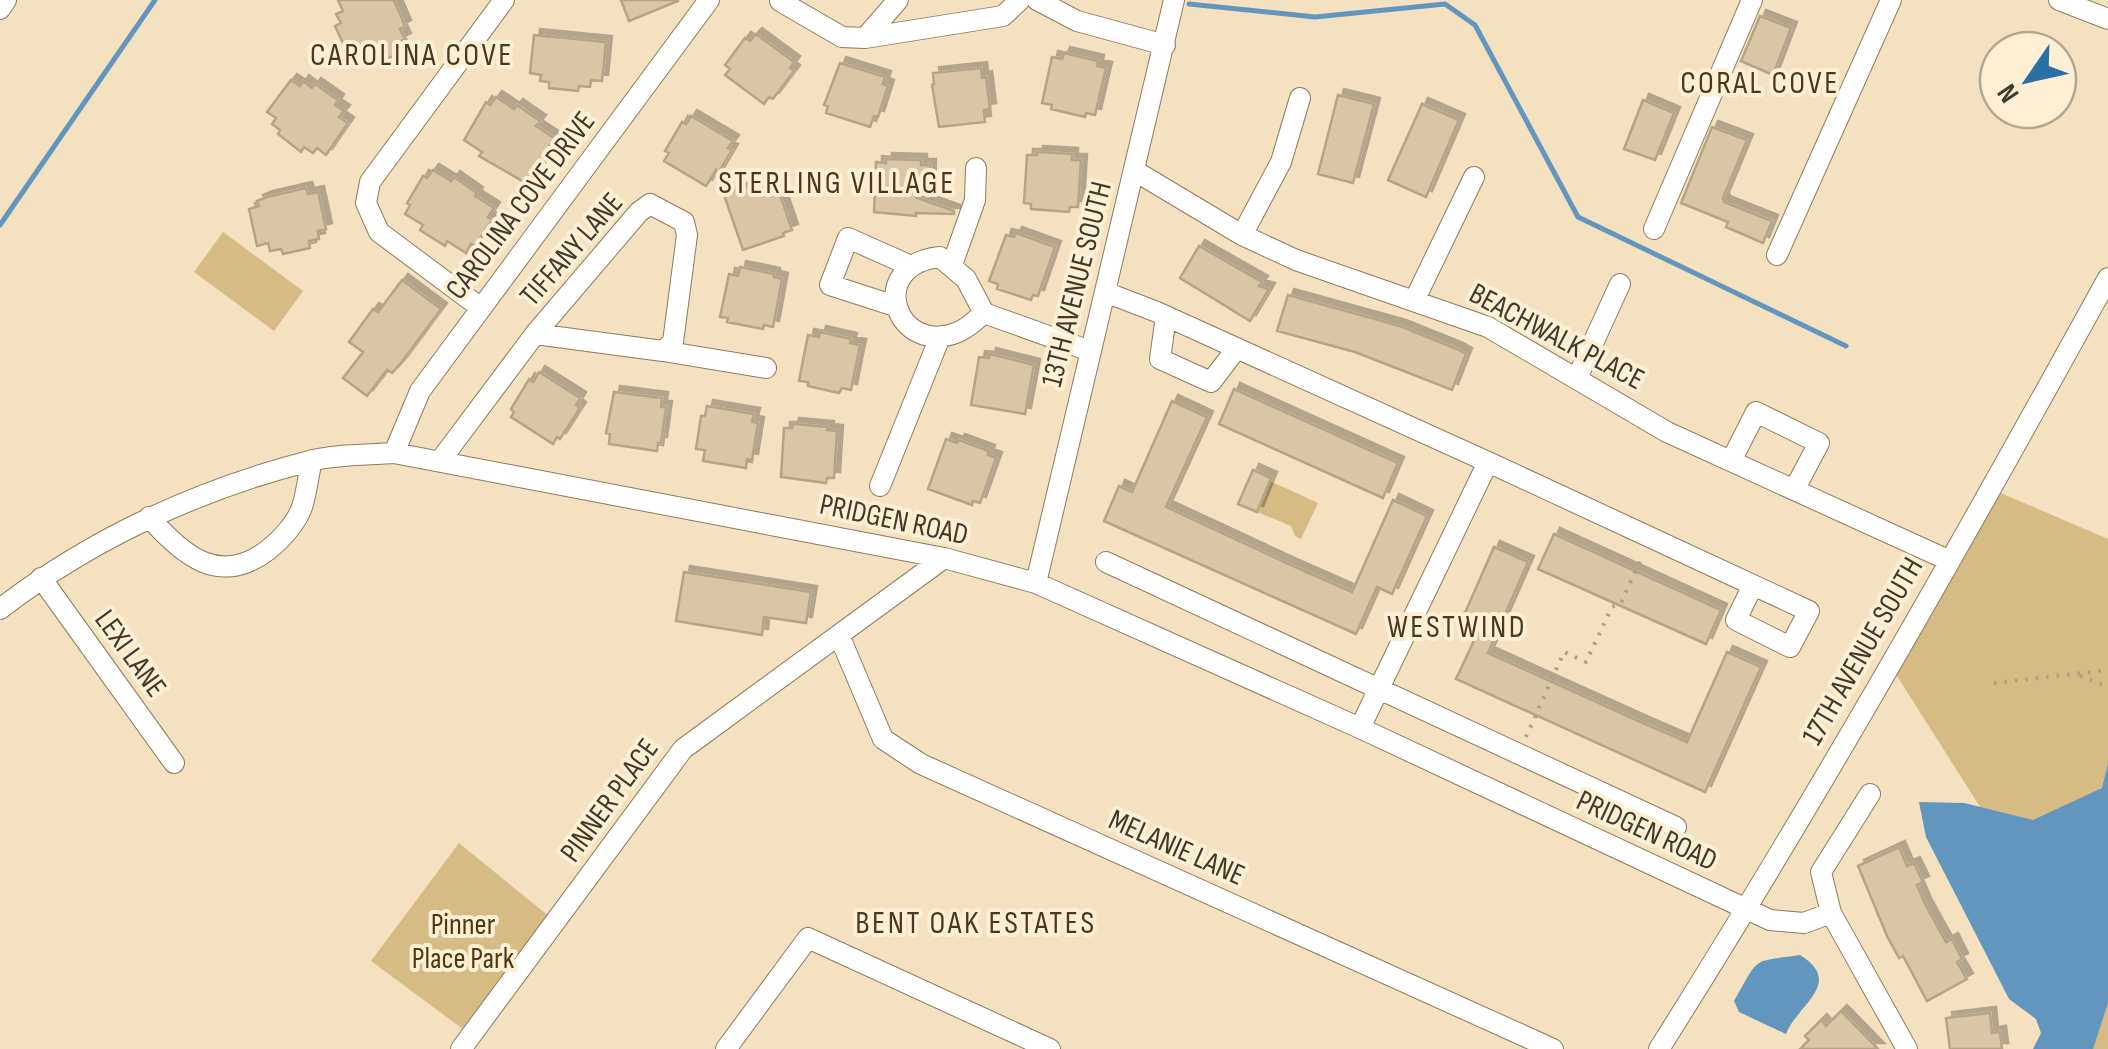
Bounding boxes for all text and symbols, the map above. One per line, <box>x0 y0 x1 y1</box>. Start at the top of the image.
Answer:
north arrow <box>1978 30 2078 130</box>
district label: CAROLINA COVE <box>310 36 514 75</box>
district label: CORAL COVE <box>1680 64 1840 103</box>
text: N <box>1991 78 2026 109</box>
street label: CAROLINA COVE DRIVE <box>438 104 603 307</box>
district label: STERLING VILLAGE <box>718 164 956 203</box>
street label: 13TH AVENUE SOUTH <box>1034 178 1120 391</box>
street label: TIFFANY LANE <box>513 186 631 314</box>
street label: BEACHWALK PLACE <box>1463 276 1650 398</box>
street label: PRIDGEN ROAD <box>816 487 971 553</box>
street label: 17TH AVENUE SOUTH <box>1795 551 1931 752</box>
street label: LEXI LANE <box>87 603 174 704</box>
district label: WESTWIND <box>1387 608 1527 647</box>
street label: PINNER PLACE <box>553 732 667 869</box>
street label: PRIDGEN ROAD <box>1571 783 1722 879</box>
street label: MELANIE LANE <box>1103 802 1250 894</box>
district label: BENT OAK ESTATES <box>855 904 1097 943</box>
park label: Pinner Place Park <box>412 907 515 977</box>

